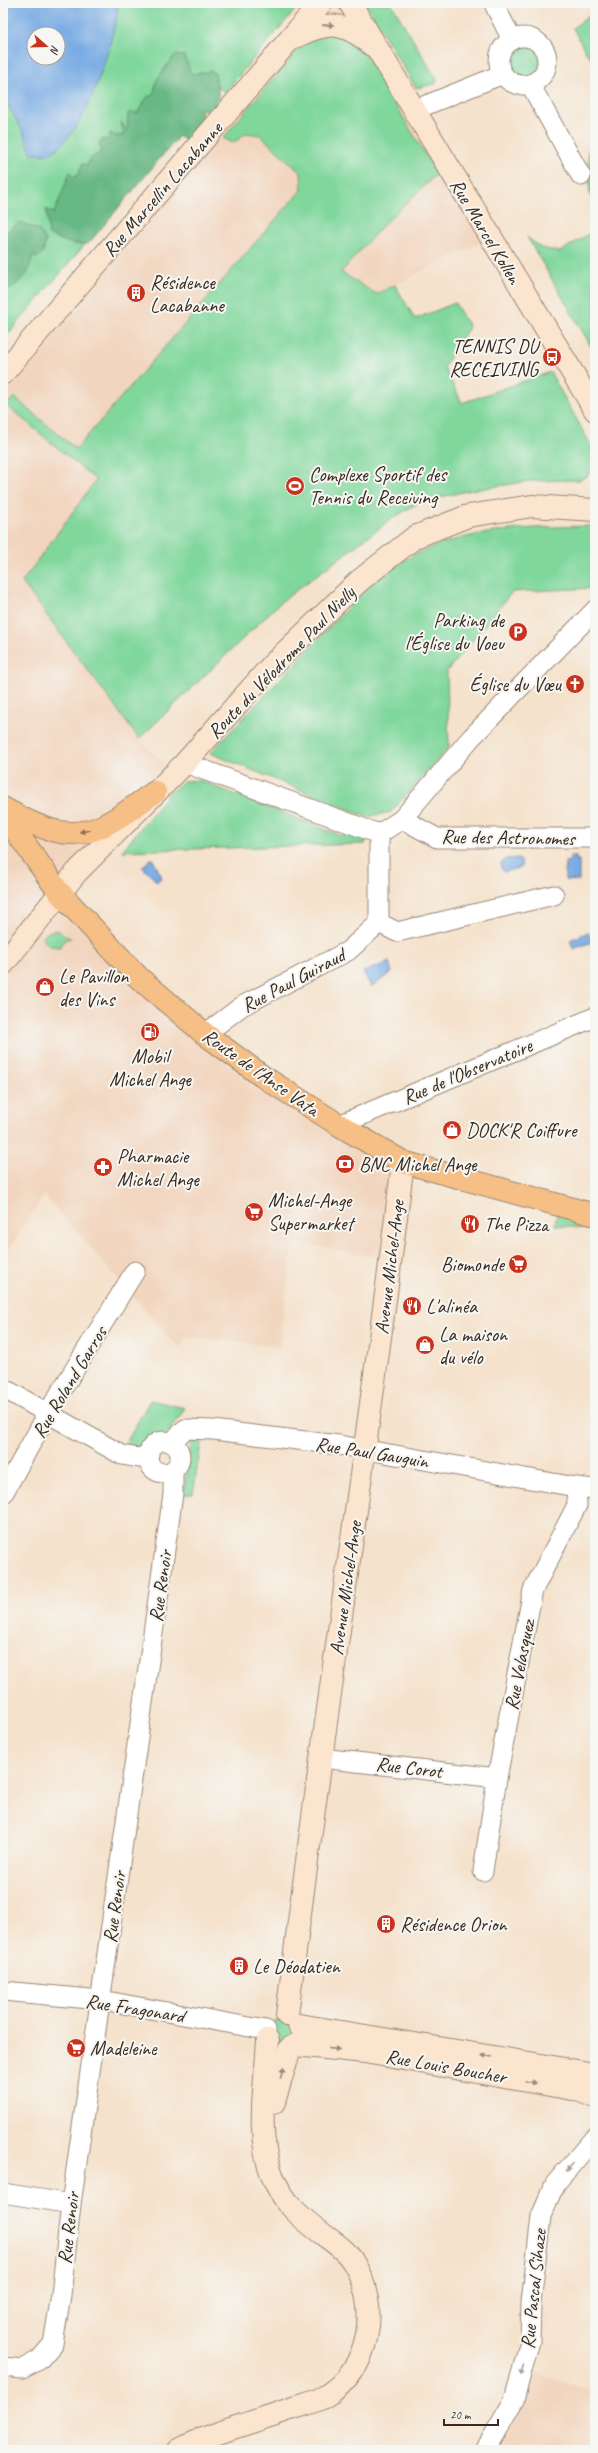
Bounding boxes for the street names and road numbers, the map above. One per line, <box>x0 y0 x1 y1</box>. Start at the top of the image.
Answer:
street label: Rue Marcellin Lacabanne <box>97 116 229 262</box>
street label: Rue Marcel Kollen <box>444 174 527 290</box>
street label: Route du Vélodrome Paul Nielly <box>202 580 361 744</box>
street label: Rue des Astronomes <box>441 824 577 851</box>
street label: Rue Paul Guiraud <box>237 941 352 1018</box>
street label: Route de l'Anse Vata <box>198 1023 325 1123</box>
street label: Rue de l'Observatoire <box>398 1032 537 1110</box>
street label: Avenue Michel-Ange <box>369 1197 410 1335</box>
street label: Rue Roland Garros <box>26 1320 114 1443</box>
street label: Rue Paul Gauguin <box>314 1431 431 1474</box>
street label: Avenue Michel-Ange <box>324 1518 367 1657</box>
street label: Rue Renoir <box>143 1547 178 1624</box>
street label: Rue Velasquez <box>499 1615 541 1712</box>
street label: Rue Corot <box>374 1751 446 1784</box>
street label: Rue Renoir <box>97 1868 132 1945</box>
street label: Rue Fragonard <box>84 1988 189 2029</box>
street label: Rue Louis Boucher <box>384 2044 510 2090</box>
street label: Rue Renoir <box>52 2189 86 2265</box>
street label: Rue Pascal Sihaze <box>515 2227 552 2350</box>

